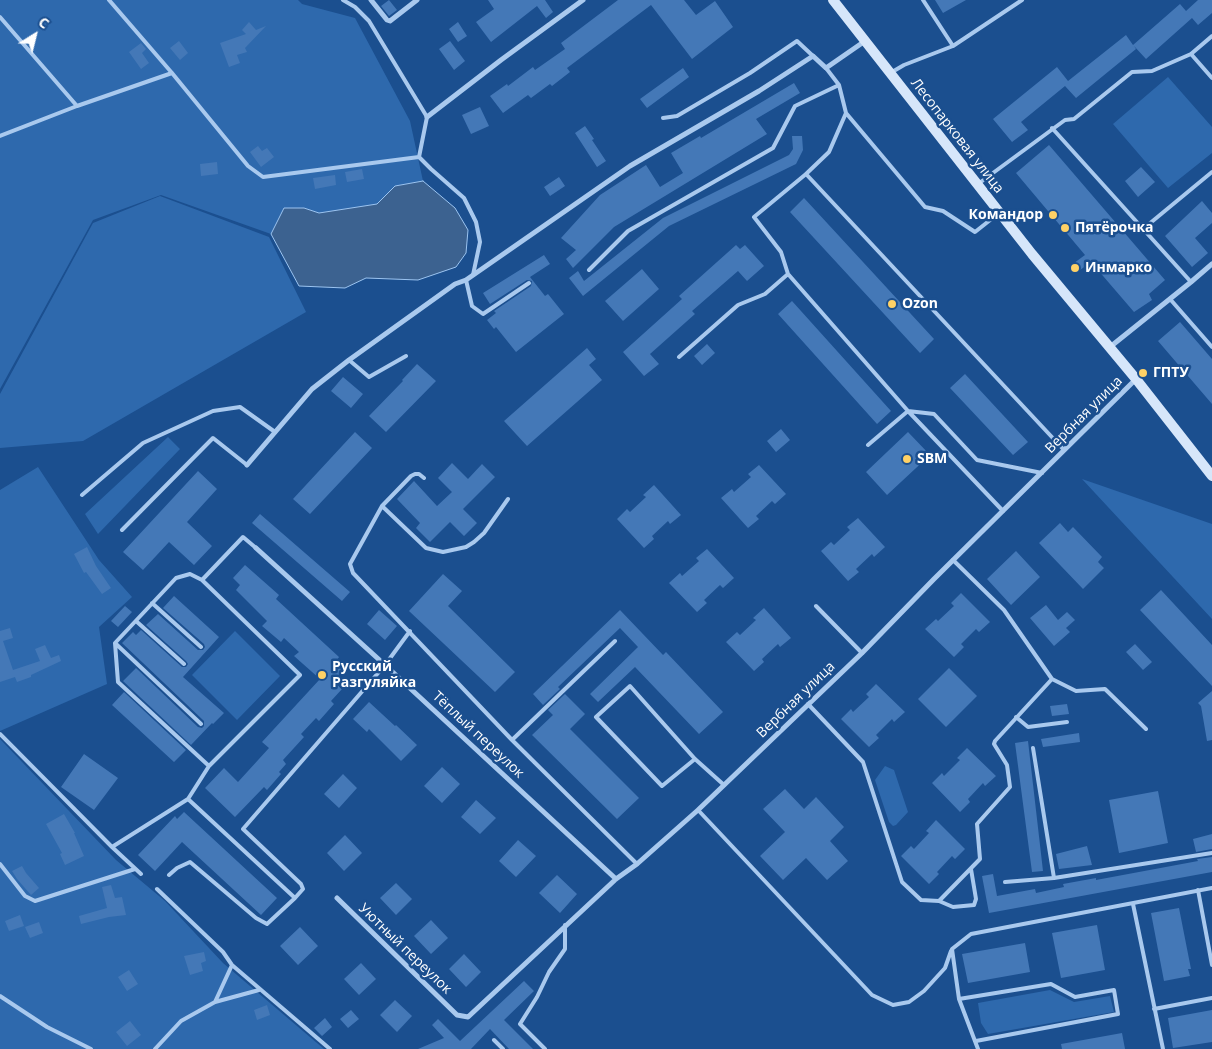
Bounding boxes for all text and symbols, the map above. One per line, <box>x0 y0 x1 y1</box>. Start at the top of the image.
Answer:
north arrow <box>10 10 60 60</box>
text: С <box>35 12 53 33</box>
street label: Лесопарковая улица <box>907 75 1007 197</box>
place label: Командор <box>969 207 1043 223</box>
marker: Командор <box>1047 209 1059 221</box>
place label: Пятёрочка <box>1075 220 1154 236</box>
marker: Пятёрочка <box>1059 222 1071 234</box>
place label: Инмарко <box>1085 260 1152 276</box>
marker: Инмарко <box>1069 262 1081 274</box>
place label: Ozon <box>902 296 938 312</box>
marker: Ozon <box>886 298 898 310</box>
place label: ГПТУ <box>1153 365 1189 381</box>
marker: ГПТУ <box>1137 367 1149 379</box>
street label: Вербная улица <box>1042 373 1126 457</box>
place label: SBM <box>917 451 947 467</box>
marker: SBM <box>901 453 913 465</box>
street label: Вербная улица <box>753 658 839 742</box>
place label: Русский Разгуляйка <box>332 659 416 692</box>
marker: Русский Разгуляйка <box>316 669 328 681</box>
street label: Тёплый переулок <box>429 688 527 782</box>
street label: Уютный переулок <box>355 900 455 998</box>

